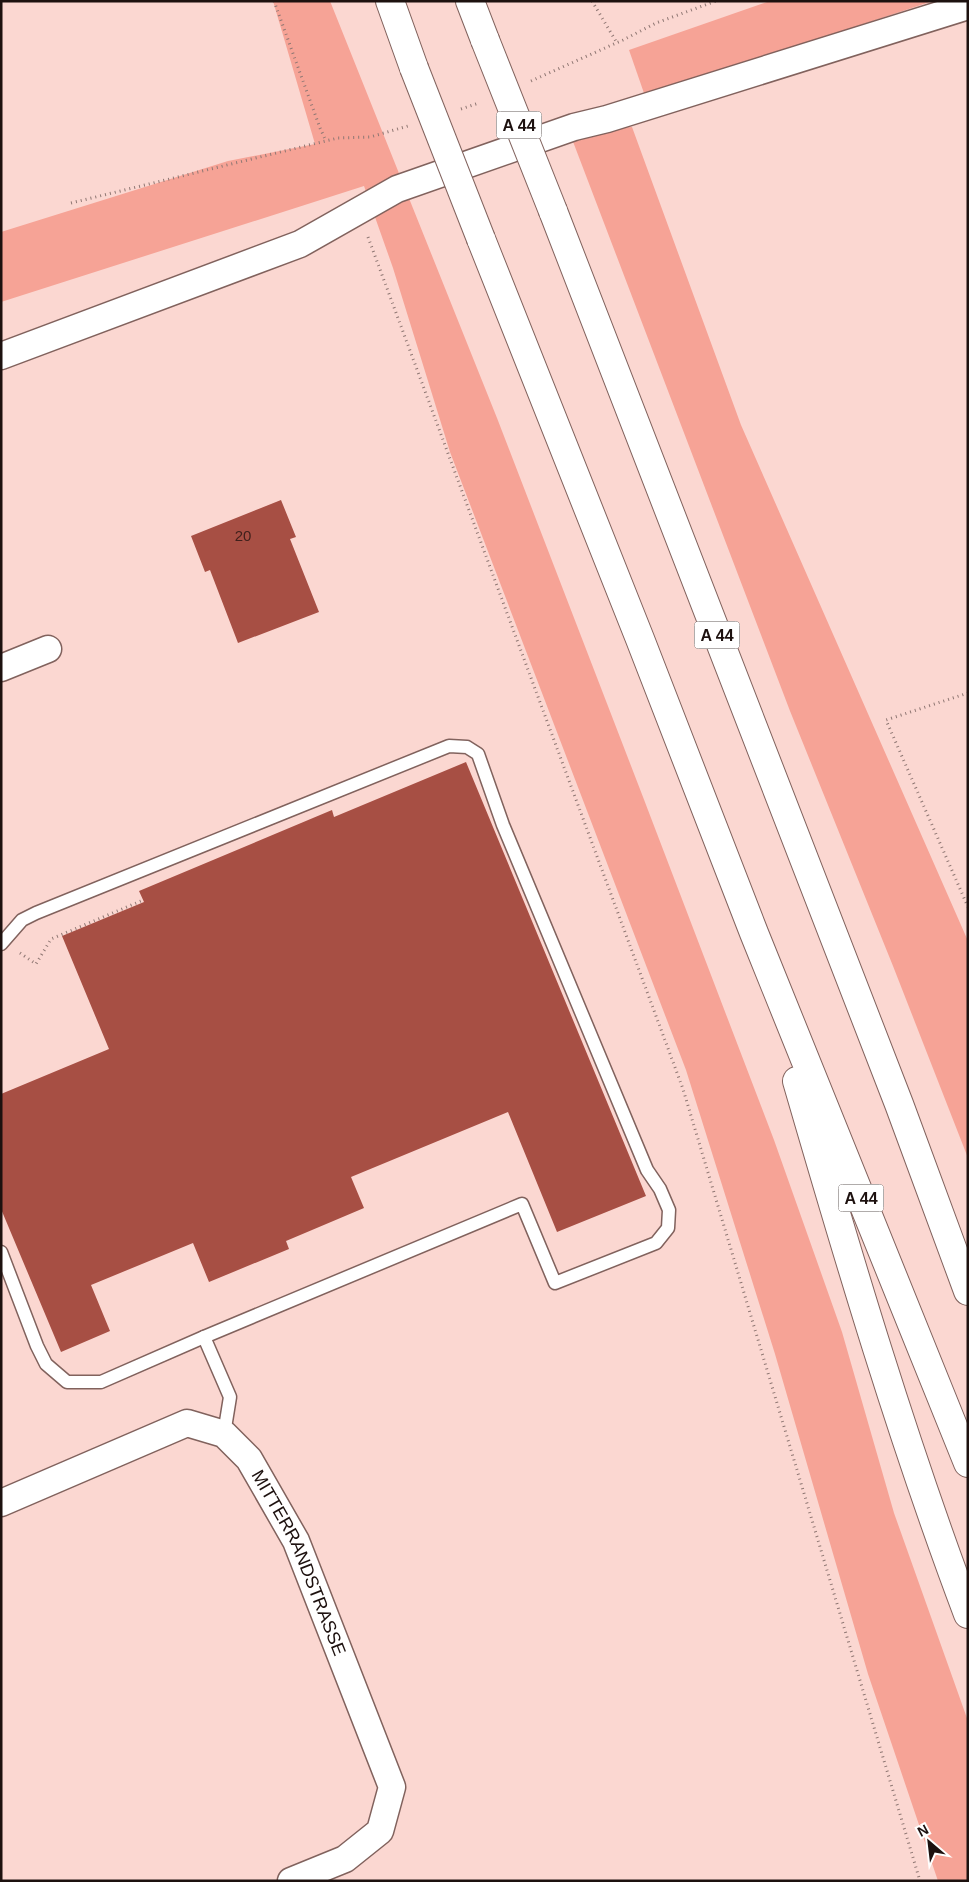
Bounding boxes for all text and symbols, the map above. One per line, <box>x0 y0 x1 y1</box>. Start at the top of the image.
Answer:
road number: A 44 <box>496 112 542 138</box>
house number: 20 <box>235 527 251 544</box>
road number: A 44 <box>694 622 740 648</box>
road number: A 44 <box>838 1184 884 1212</box>
street label: MITTERRANDSTRASSE <box>248 1467 350 1658</box>
north arrow <box>904 1817 954 1867</box>
text: N <box>915 1821 931 1840</box>

